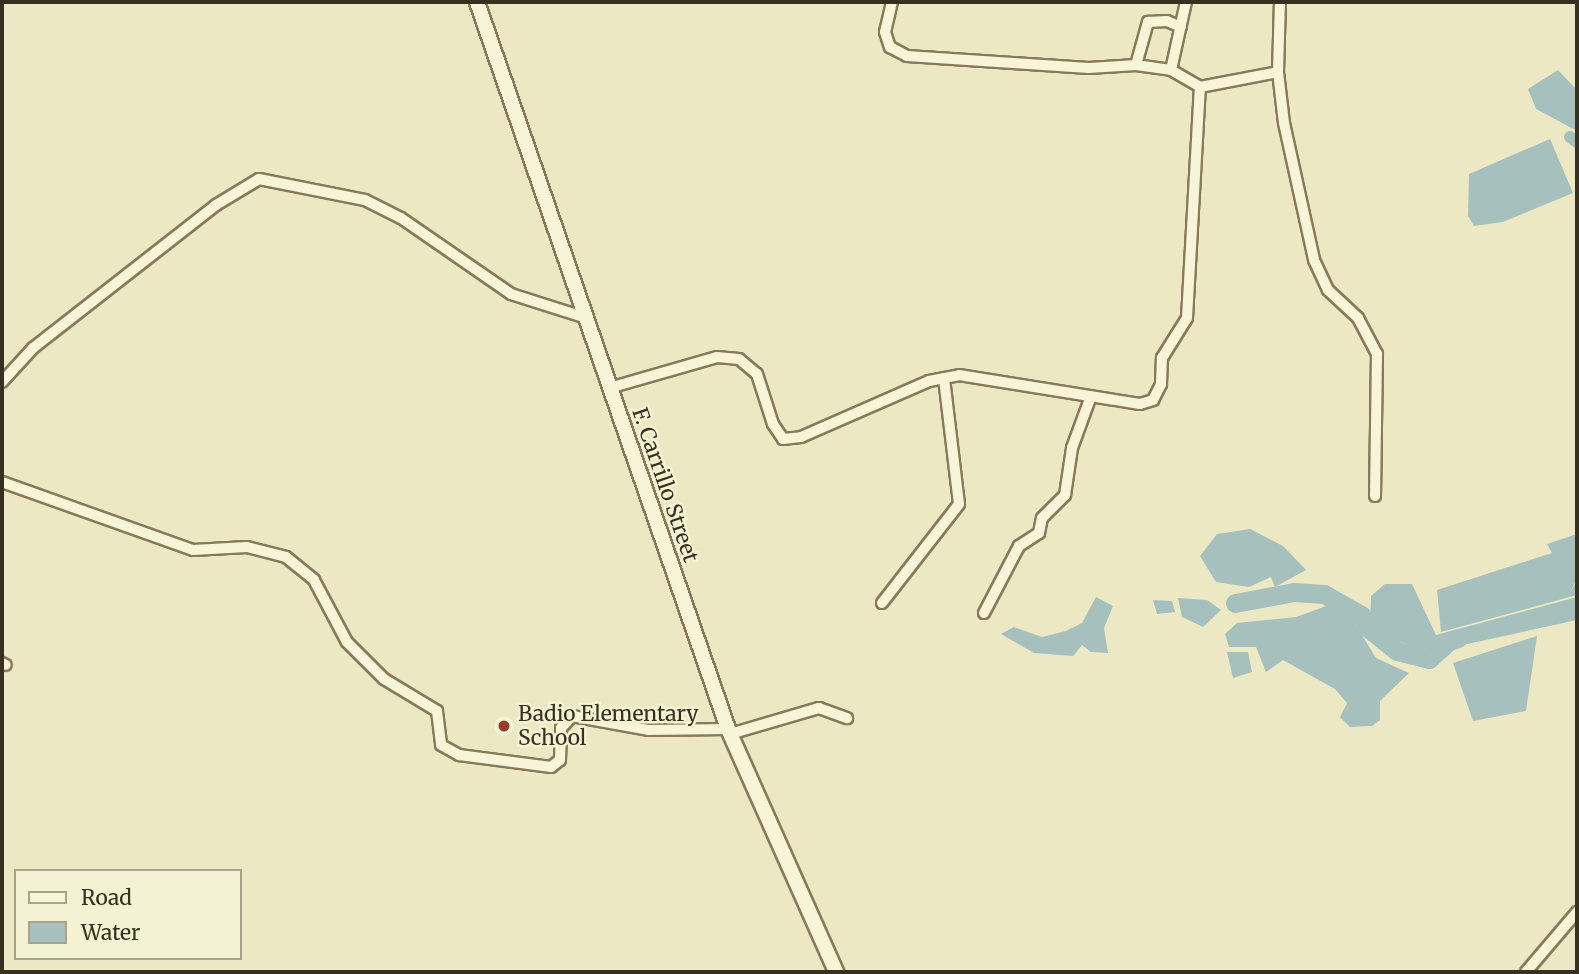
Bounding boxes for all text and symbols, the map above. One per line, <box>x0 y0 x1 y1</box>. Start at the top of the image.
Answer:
street label: F. Carrillo Street <box>627 404 703 566</box>
place label: Badio Elementary School <box>518 701 699 751</box>
marker: Badio Elementary School <box>496 718 512 734</box>
legend <box>14 869 242 960</box>
text: Road <box>81 884 132 911</box>
text: Water <box>81 919 140 946</box>

